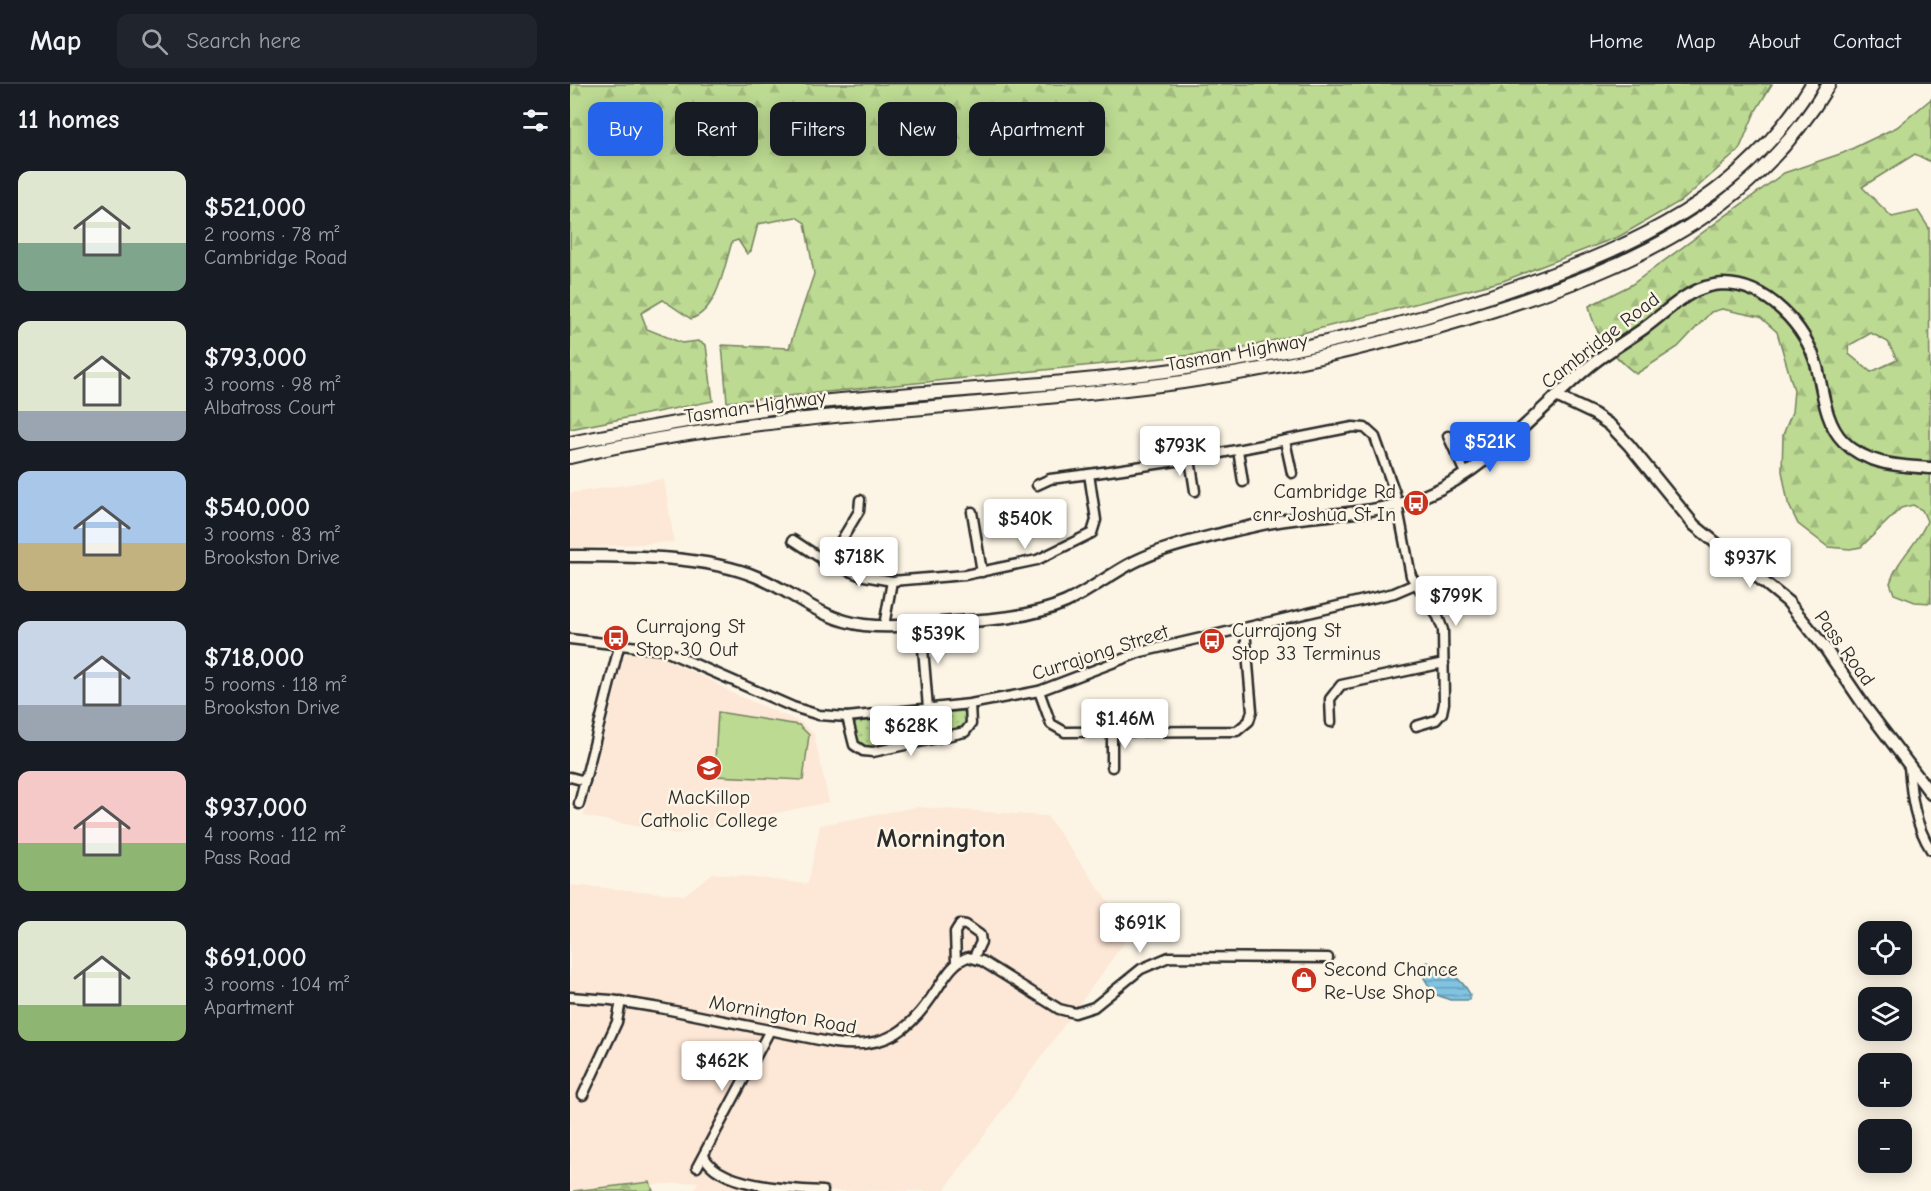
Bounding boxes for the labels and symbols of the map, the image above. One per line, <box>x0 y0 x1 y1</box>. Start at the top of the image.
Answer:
street label: Cambridge Road <box>1537 287 1664 394</box>
street label: Tasman Highway <box>1165 329 1310 376</box>
street label: Tasman Highway <box>683 385 828 428</box>
pin: $521K <box>1448 422 1532 473</box>
pin: $793K <box>1138 426 1222 477</box>
place label: Cambridge Rd cnr Joshua St In <box>1253 480 1396 526</box>
bus stop icon: Cambridge Rd cnr Joshua St In <box>1401 488 1431 518</box>
pin: $540K <box>983 499 1067 550</box>
pin: $718K <box>817 537 901 588</box>
pin: $937K <box>1708 538 1792 589</box>
pin: $799K <box>1414 576 1498 627</box>
street label: Pass Road <box>1810 606 1880 690</box>
pin: $539K <box>896 614 980 665</box>
place label: Currajong St Stop 30 Out <box>636 615 746 661</box>
street label: Currajong Street <box>1029 619 1172 685</box>
place label: Currajong St Stop 33 Terminus <box>1232 619 1380 665</box>
bus stop icon: Currajong St Stop 30 Out <box>601 623 631 653</box>
bus stop icon: Currajong St Stop 33 Terminus <box>1197 626 1227 656</box>
pin: $1.46M <box>1076 699 1174 750</box>
pin: $628K <box>869 706 953 757</box>
school or university icon: MacKillop Catholic College <box>694 753 724 783</box>
place label: MacKillop Catholic College <box>640 786 778 832</box>
district label: Mornington <box>876 824 1006 854</box>
pin: $691K <box>1098 903 1182 954</box>
place label: Second Chance Re-Use Shop <box>1324 958 1458 1004</box>
shop icon: Second Chance Re-Use Shop <box>1289 965 1319 995</box>
street label: Mornington Road <box>707 990 858 1039</box>
pin: $462K <box>680 1041 764 1092</box>

